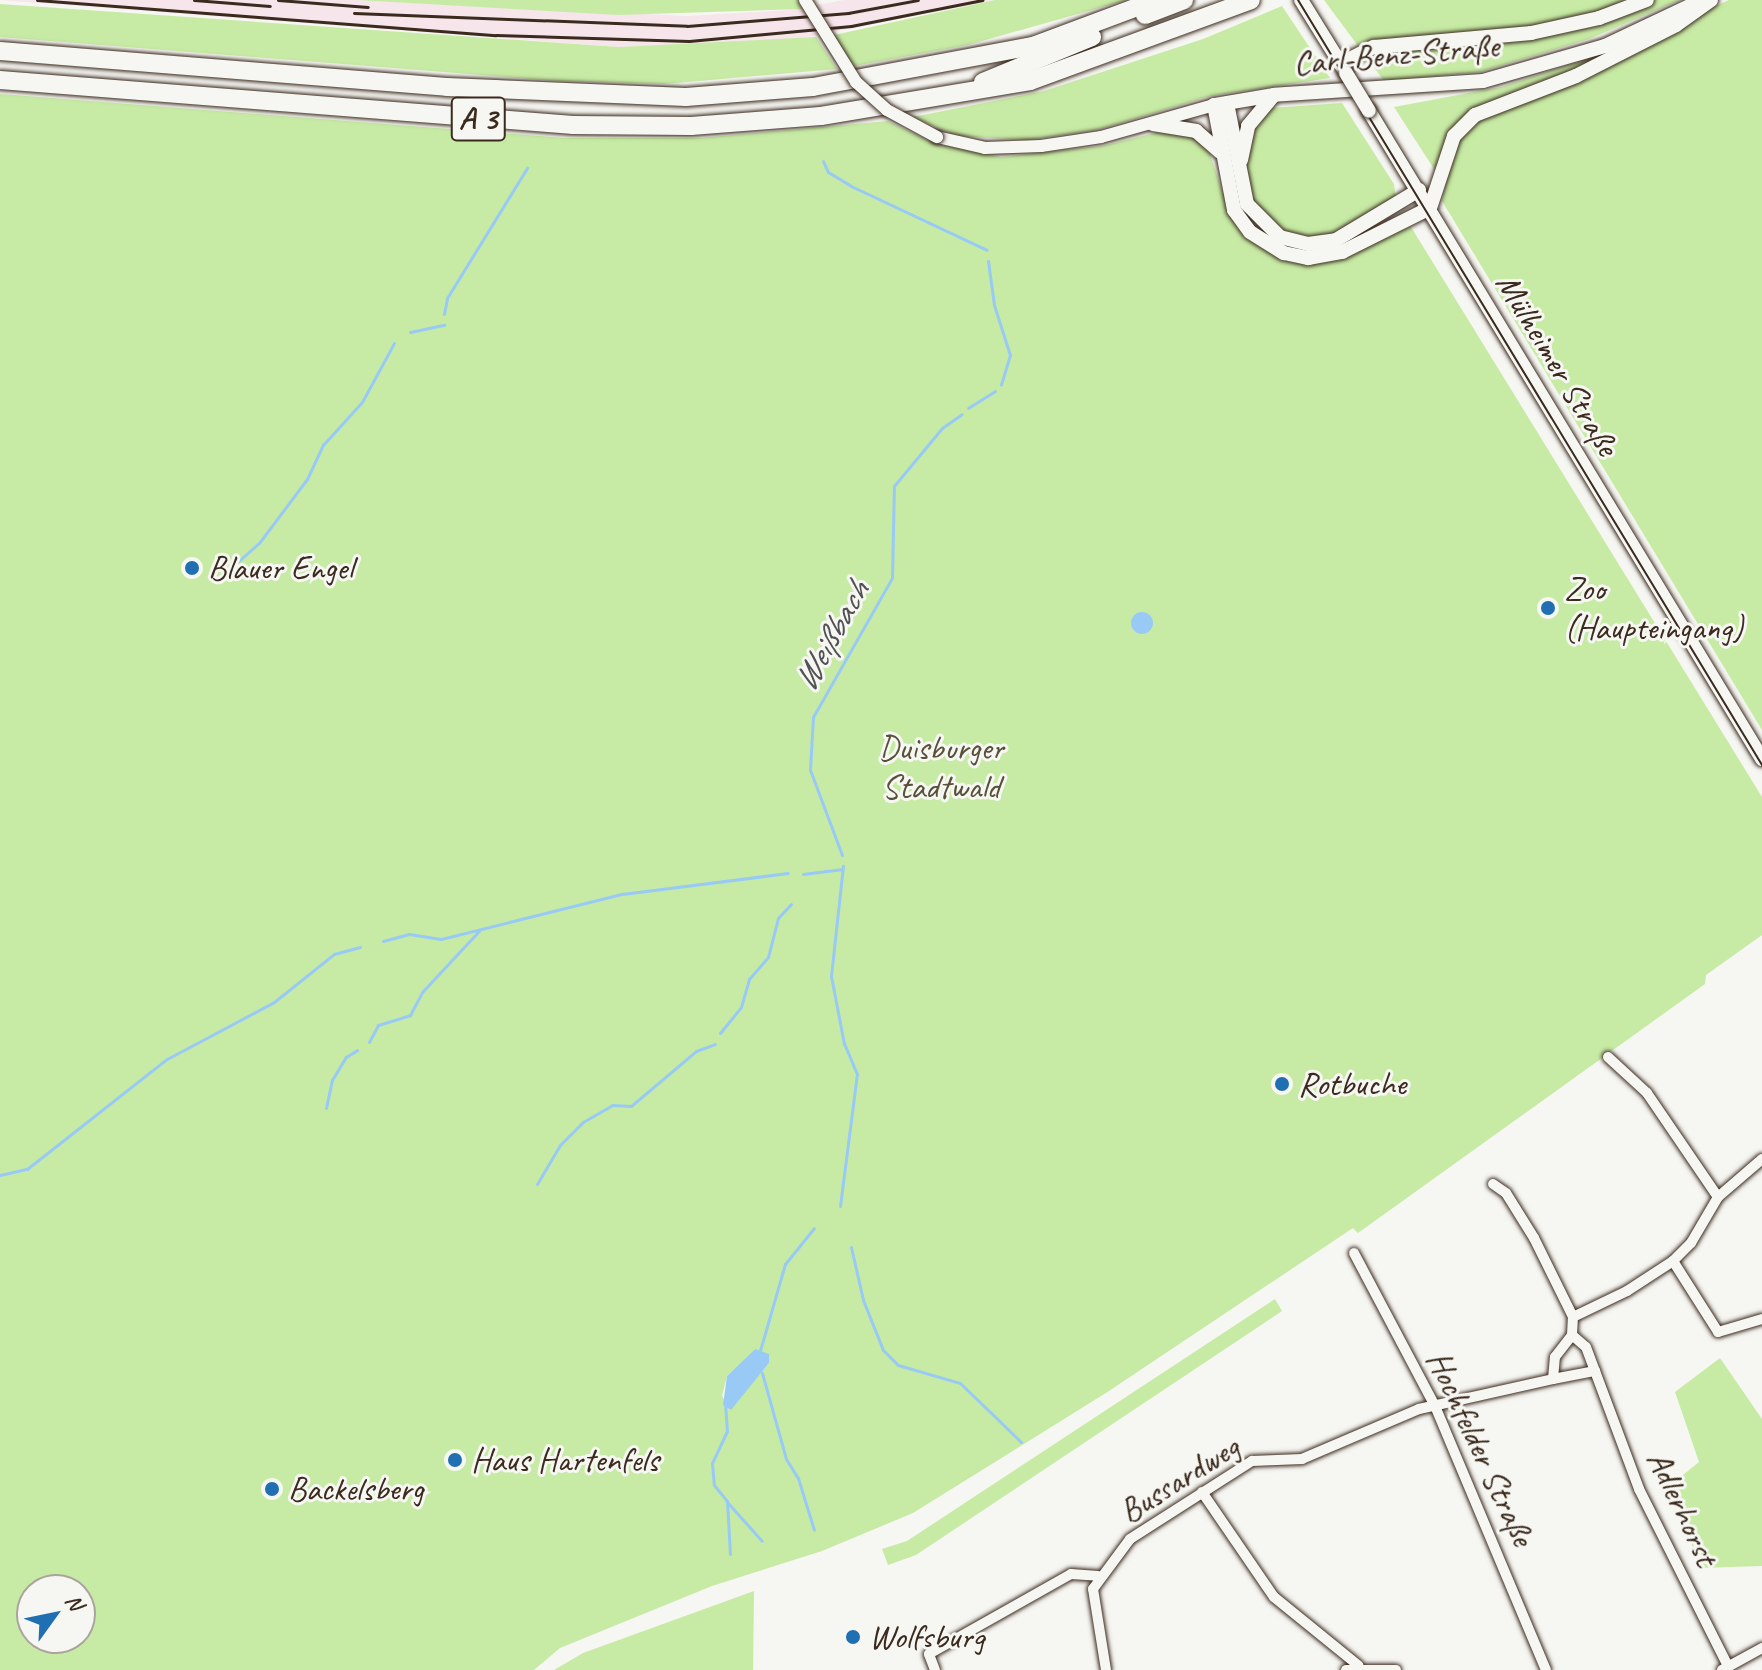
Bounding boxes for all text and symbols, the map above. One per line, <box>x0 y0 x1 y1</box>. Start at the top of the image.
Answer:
street label: Carl-Benz-Straße <box>1292 25 1500 83</box>
road number: A 3 <box>450 91 506 147</box>
street label: Mülheimer Straße <box>1487 265 1629 463</box>
place label: Blauer Engel <box>208 548 353 588</box>
marker: Blauer Engel <box>183 559 201 577</box>
place label: Zoo (Haupteingang) <box>1564 568 1743 648</box>
water label: Weißbach <box>783 573 879 699</box>
marker: Zoo (Haupteingang) <box>1539 599 1557 617</box>
park label: Duisburger Stadtwald <box>878 727 1004 806</box>
place label: Rotbuche <box>1298 1064 1406 1104</box>
marker: Rotbuche <box>1273 1075 1291 1093</box>
street label: Hochfelder Straße <box>1418 1344 1544 1552</box>
street label: Bussardweg <box>1112 1426 1246 1532</box>
place label: Haus Hartenfels <box>471 1440 660 1480</box>
street label: Adlerhorst <box>1639 1444 1727 1572</box>
marker: Haus Hartenfels <box>446 1451 464 1469</box>
place label: Backelsberg <box>288 1469 424 1509</box>
marker: Backelsberg <box>263 1480 281 1498</box>
north arrow <box>16 1574 96 1654</box>
text: N <box>59 1589 90 1615</box>
place label: Wolfsburg <box>869 1617 984 1657</box>
marker: Wolfsburg <box>844 1628 862 1646</box>

